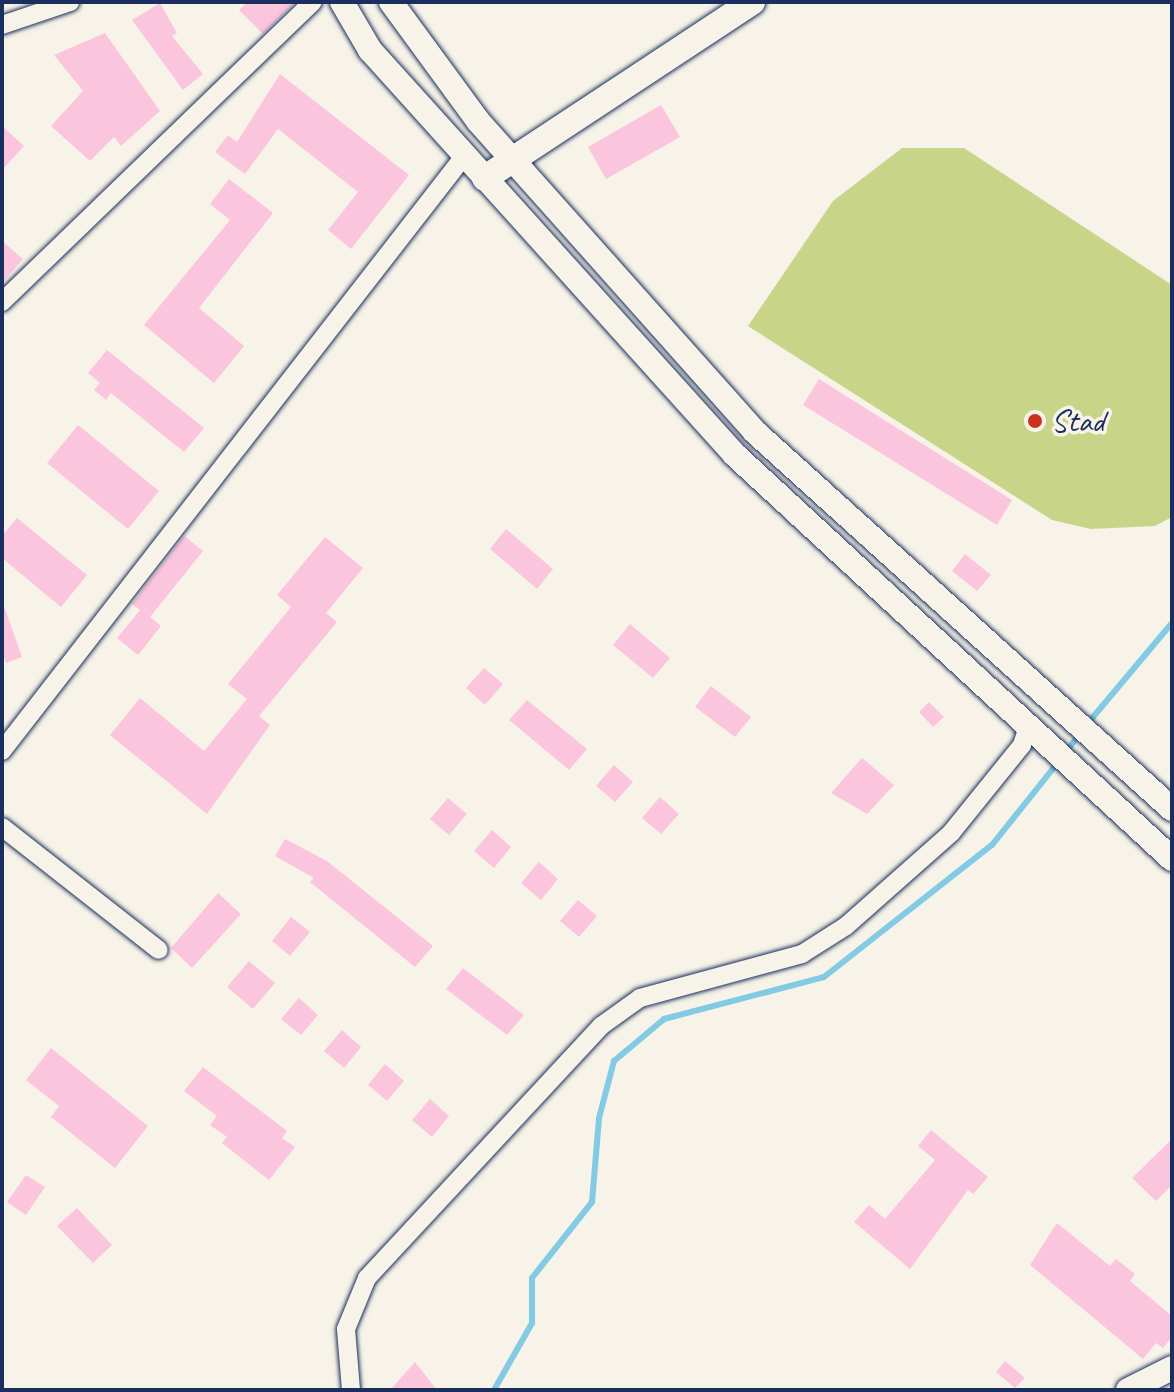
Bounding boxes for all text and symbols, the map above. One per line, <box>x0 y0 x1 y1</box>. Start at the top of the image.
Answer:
place label: Stad <box>1051 402 1104 440</box>
marker: Stad <box>1026 412 1044 430</box>

